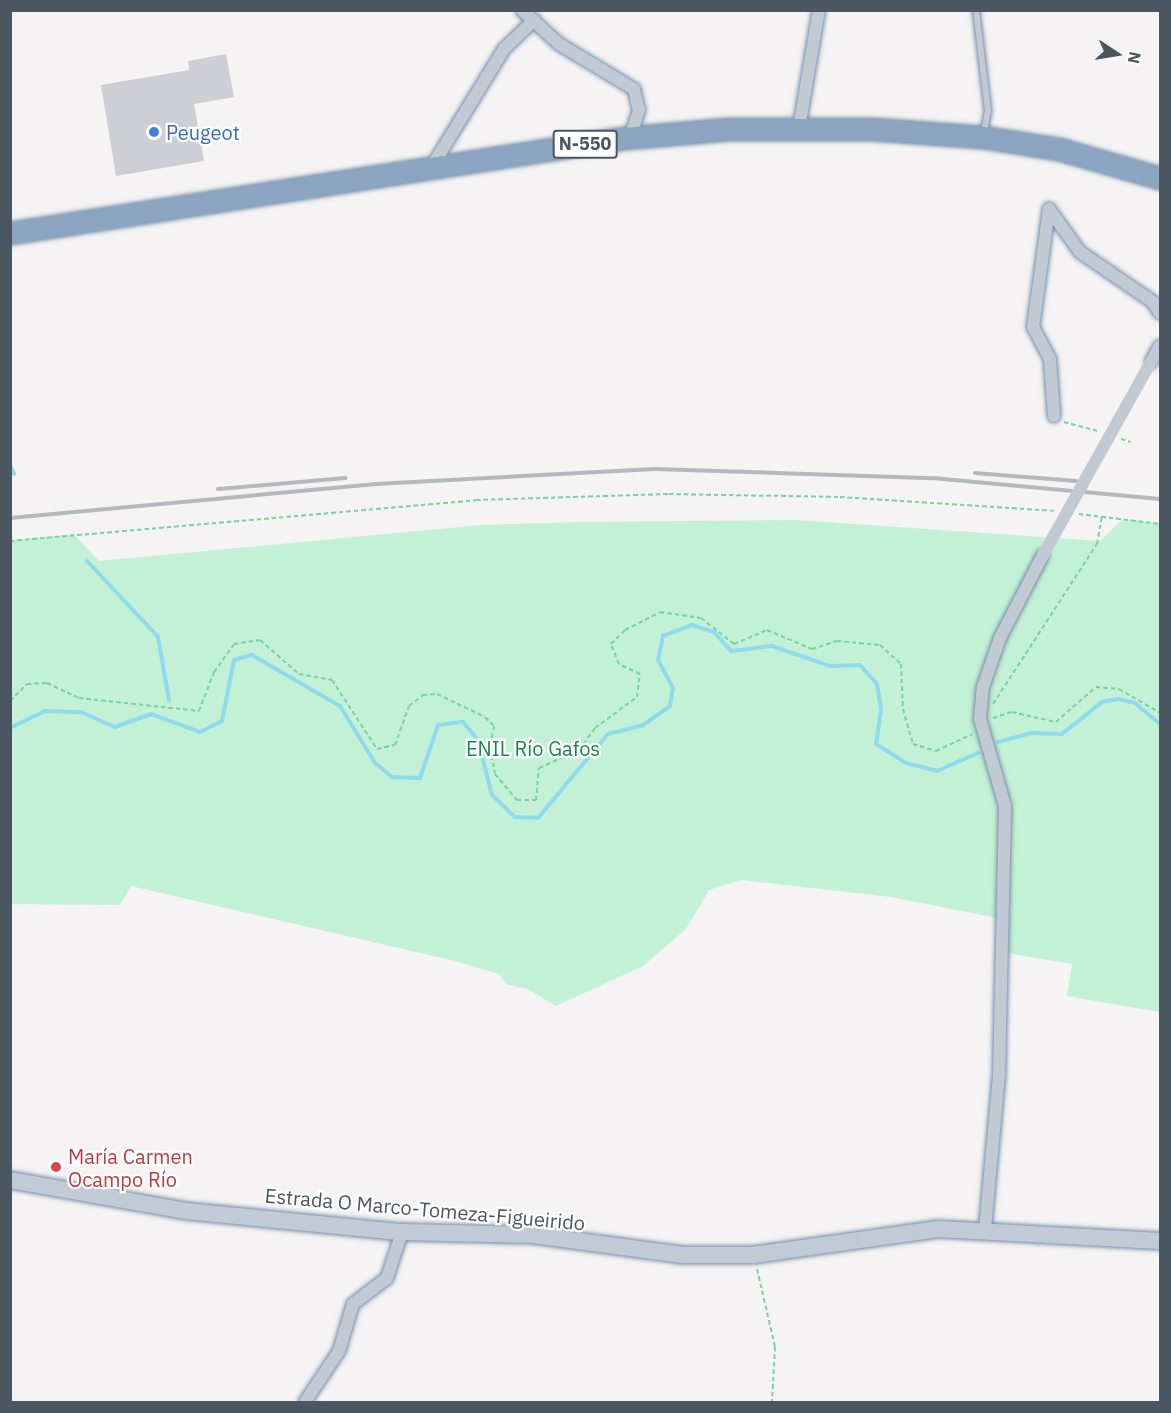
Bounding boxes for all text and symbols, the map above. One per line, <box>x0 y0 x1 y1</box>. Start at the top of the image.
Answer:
north arrow <box>1087 24 1147 84</box>
text: N <box>1124 50 1146 65</box>
place label: Peugeot <box>166 120 240 144</box>
marker: Peugeot <box>147 125 161 139</box>
road number: N-550 <box>552 129 618 159</box>
park label: ENIL Río Gafos <box>466 736 600 760</box>
place label: María Carmen Ocampo Río <box>68 1144 193 1191</box>
marker: María Carmen Ocampo Río <box>49 1160 63 1174</box>
street label: Estrada O Marco-Tomeza-Figueirido <box>264 1183 586 1235</box>

